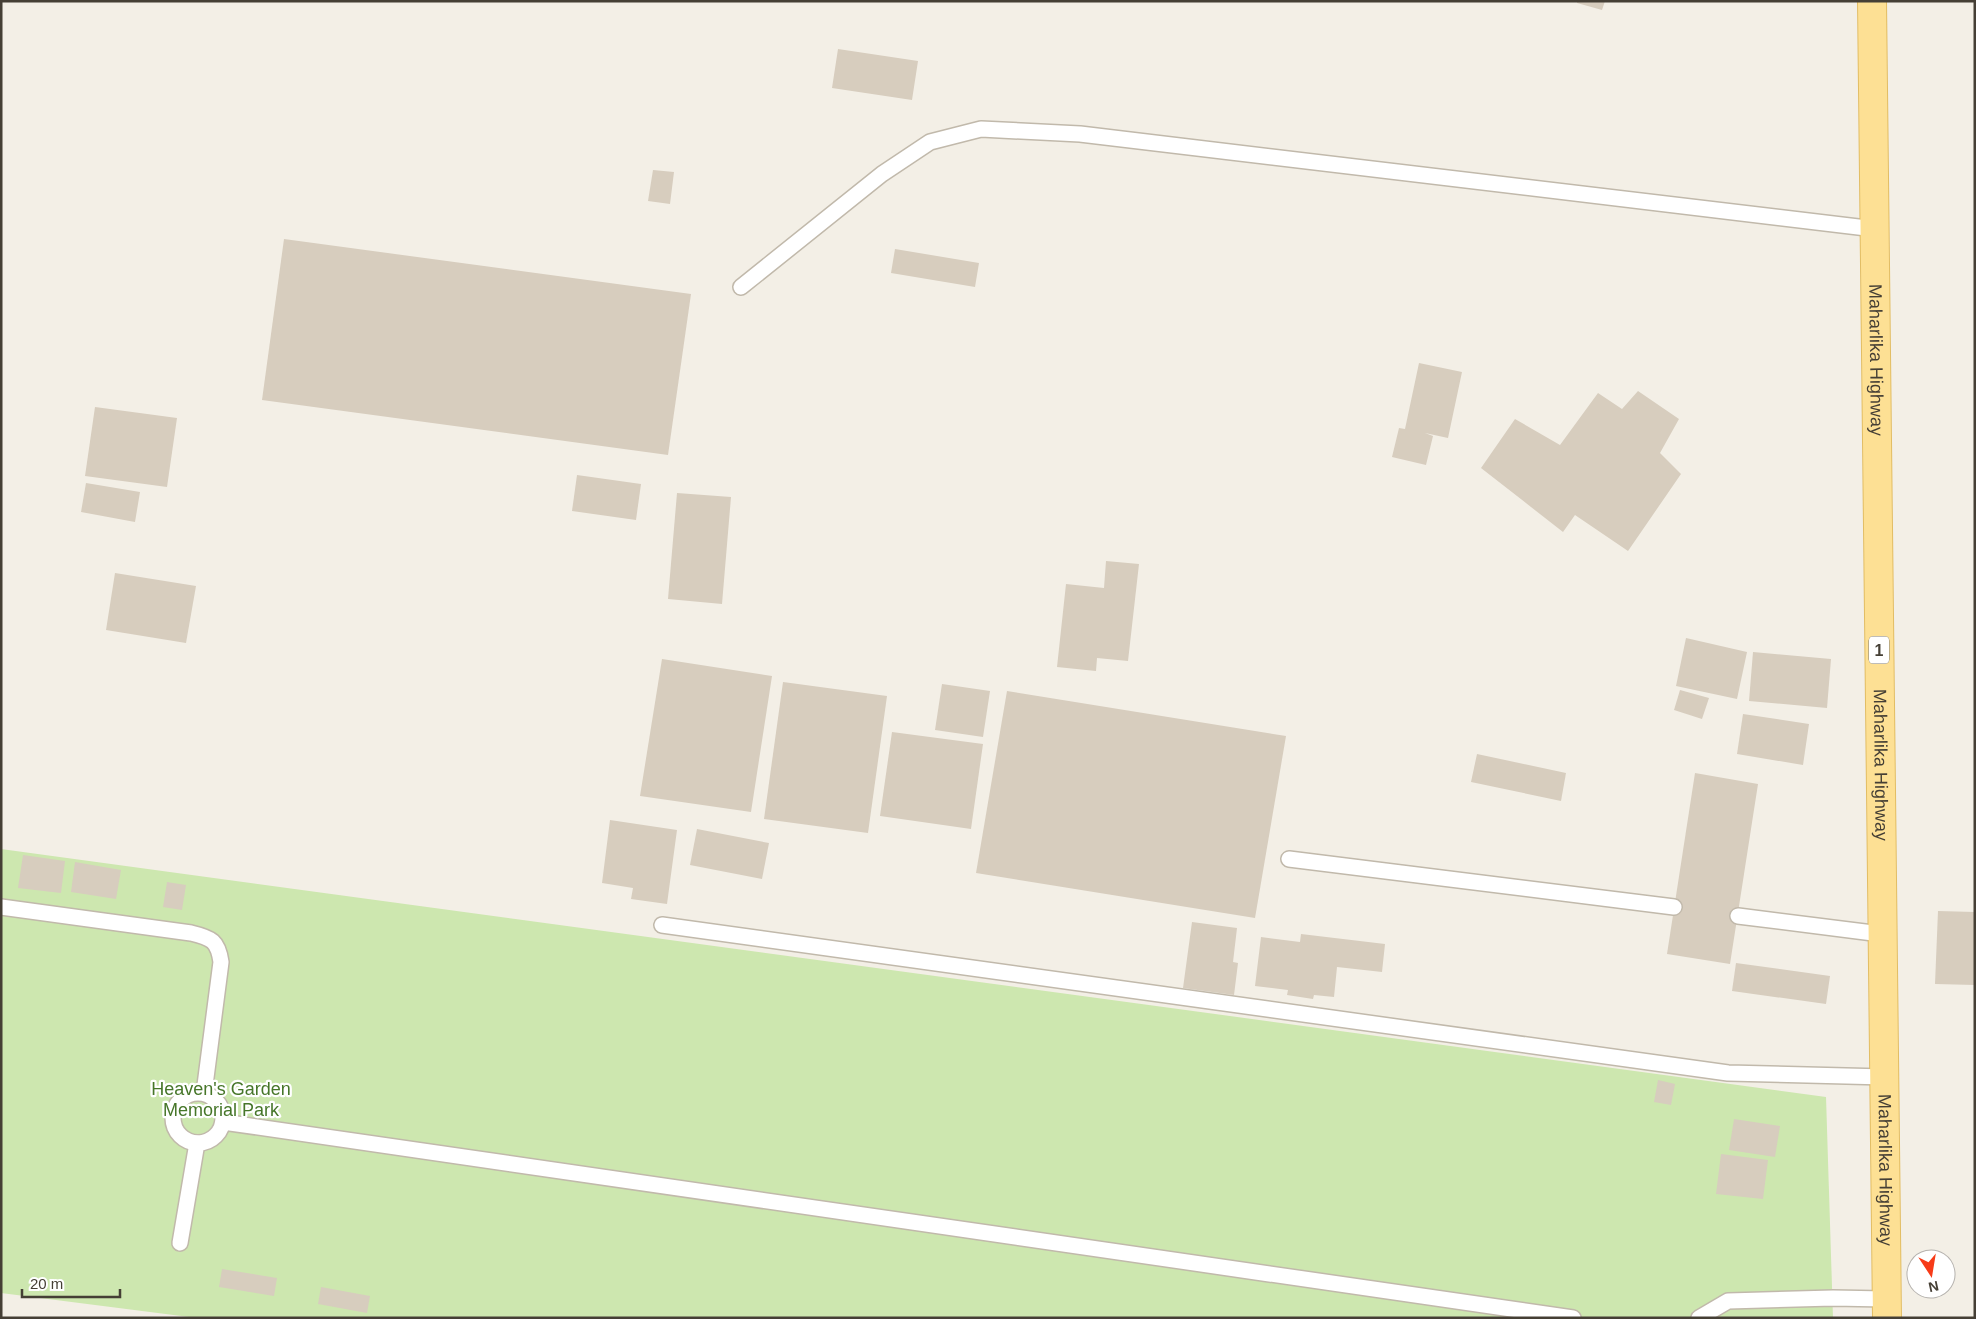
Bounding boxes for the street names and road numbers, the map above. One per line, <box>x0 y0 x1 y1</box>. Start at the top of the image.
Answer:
street label: Maharlika Highway <box>1865 284 1887 436</box>
road number: 1 <box>1869 636 1889 664</box>
street label: Maharlika Highway <box>1870 689 1892 841</box>
street label: Maharlika Highway <box>1874 1094 1896 1246</box>

